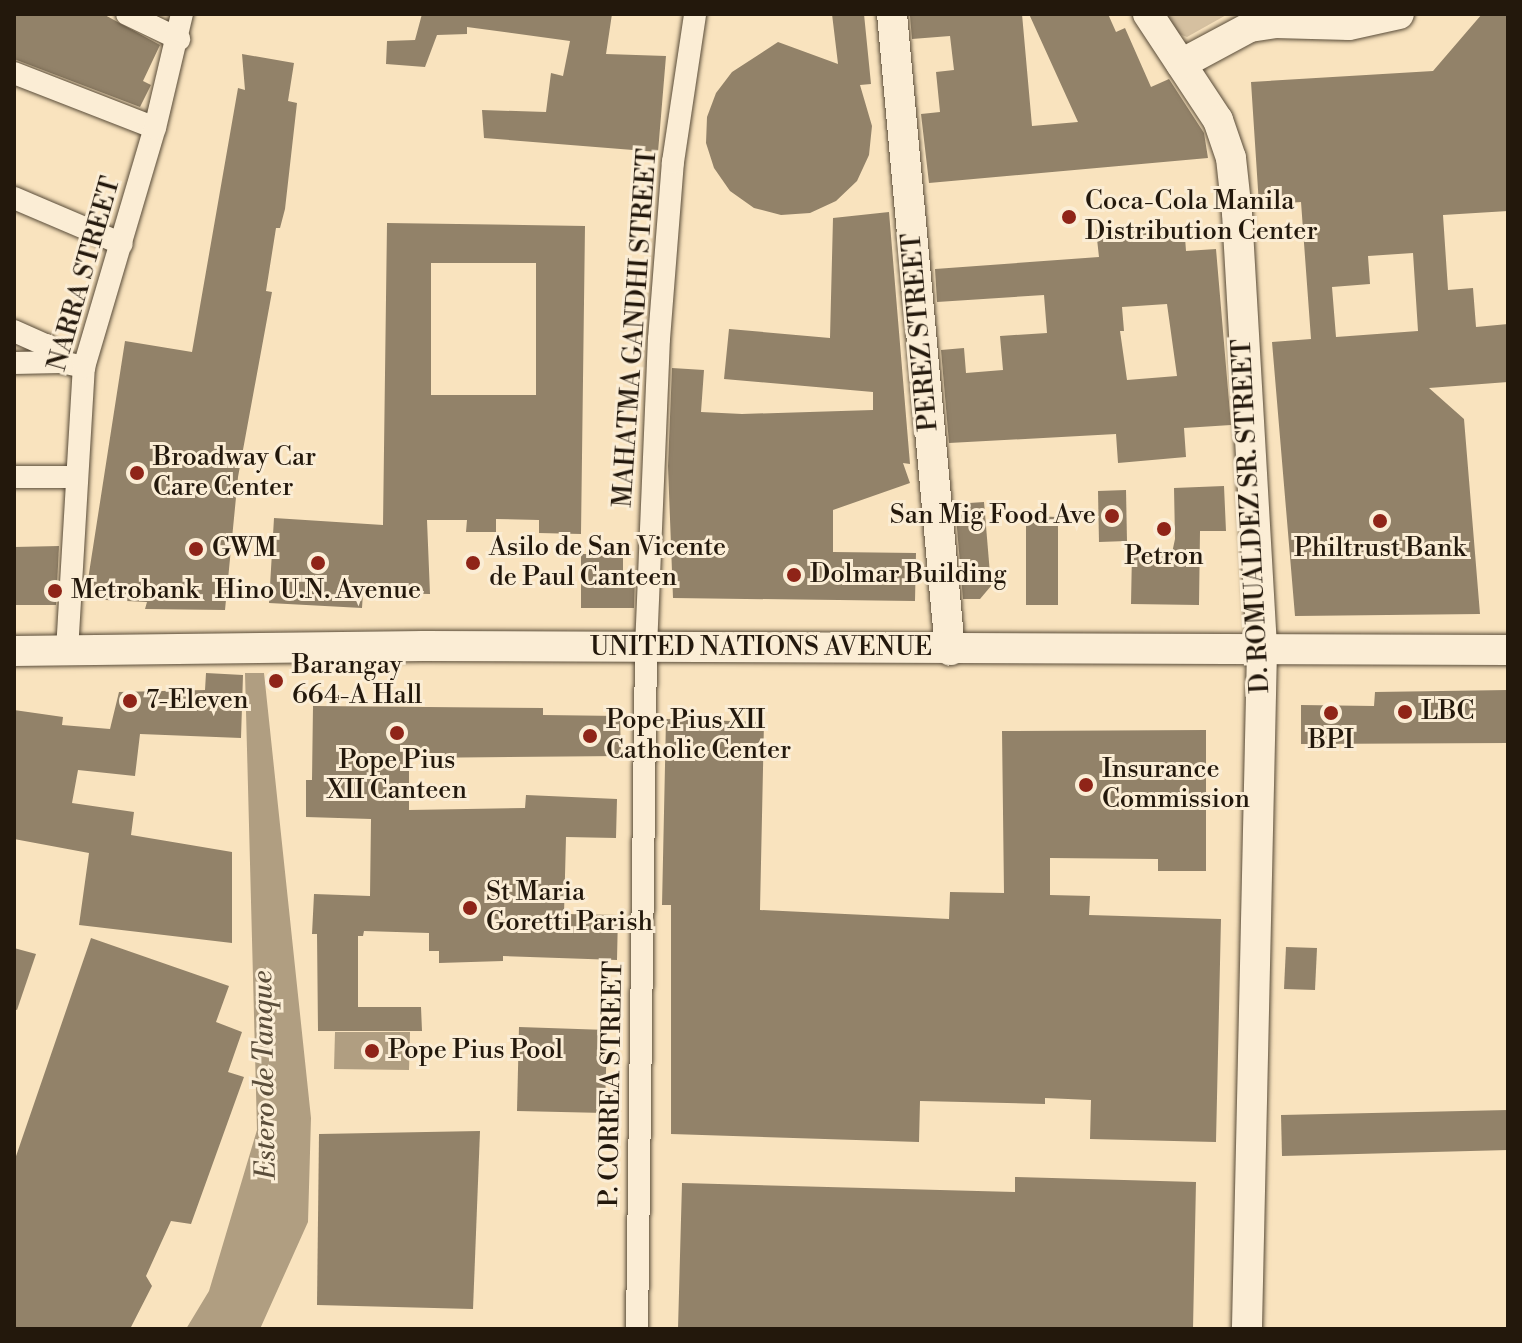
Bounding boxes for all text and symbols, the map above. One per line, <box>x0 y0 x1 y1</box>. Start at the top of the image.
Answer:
street label: MAHATMA GANDHI STREET <box>608 148 664 508</box>
street label: NARRA STREET <box>42 173 128 375</box>
place label: Coca-Cola Manila Distribution Center <box>1085 186 1318 248</box>
marker: Coca-Cola Manila Distribution Center <box>1060 208 1078 226</box>
street label: PEREZ STREET <box>897 232 945 432</box>
street label: D. ROMUALDEZ SR. STREET <box>1227 338 1277 694</box>
place label: Broadway Car Care Center <box>153 442 316 504</box>
marker: Broadway Car Care Center <box>128 464 146 482</box>
place label: San Mig Food Ave <box>890 500 1096 532</box>
marker: San Mig Food Ave <box>1103 507 1121 525</box>
marker: Philtrust Bank <box>1371 512 1389 530</box>
marker: Petron <box>1155 520 1173 538</box>
place label: Asilo de San Vicente de Paul Canteen <box>489 532 726 594</box>
place label: GWM <box>212 533 277 565</box>
place label: Philtrust Bank <box>1294 533 1466 565</box>
marker: GWM <box>187 540 205 558</box>
place label: Petron <box>1124 541 1204 573</box>
marker: Hino U.N. Avenue <box>309 554 327 572</box>
marker: Asilo de San Vicente de Paul Canteen <box>464 554 482 572</box>
place label: Dolmar Building <box>810 559 1007 591</box>
marker: Dolmar Building <box>785 566 803 584</box>
place label: Metrobank <box>71 575 199 607</box>
place label: Hino U.N. Avenue <box>215 575 421 607</box>
marker: Metrobank <box>46 582 64 600</box>
street label: UNITED NATIONS AVENUE <box>590 632 932 664</box>
place label: Barangay 664-A Hall <box>292 650 422 712</box>
marker: Barangay 664-A Hall <box>267 672 285 690</box>
place label: 7-Eleven <box>146 685 248 717</box>
marker: 7-Eleven <box>121 692 139 710</box>
place label: LBC <box>1421 696 1474 728</box>
marker: LBC <box>1396 703 1414 721</box>
marker: BPI <box>1322 704 1340 722</box>
place label: Pope Pius XII Catholic Center <box>606 705 791 766</box>
marker: Pope Pius XII Canteen <box>388 724 406 742</box>
place label: BPI <box>1308 725 1354 757</box>
marker: Pope Pius XII Catholic Center <box>581 727 599 745</box>
place label: Pope Pius XII Canteen <box>327 745 467 806</box>
place label: Insurance Commission <box>1102 754 1250 816</box>
marker: Insurance Commission <box>1077 776 1095 794</box>
place label: St Maria Goretti Parish <box>486 877 653 938</box>
marker: St Maria Goretti Parish <box>461 899 479 917</box>
street label: P. CORREA STREET <box>594 961 630 1207</box>
water label: Estero de Tanque <box>246 970 284 1180</box>
place label: Pope Pius Pool <box>388 1035 563 1067</box>
marker: Pope Pius Pool <box>363 1042 381 1060</box>

